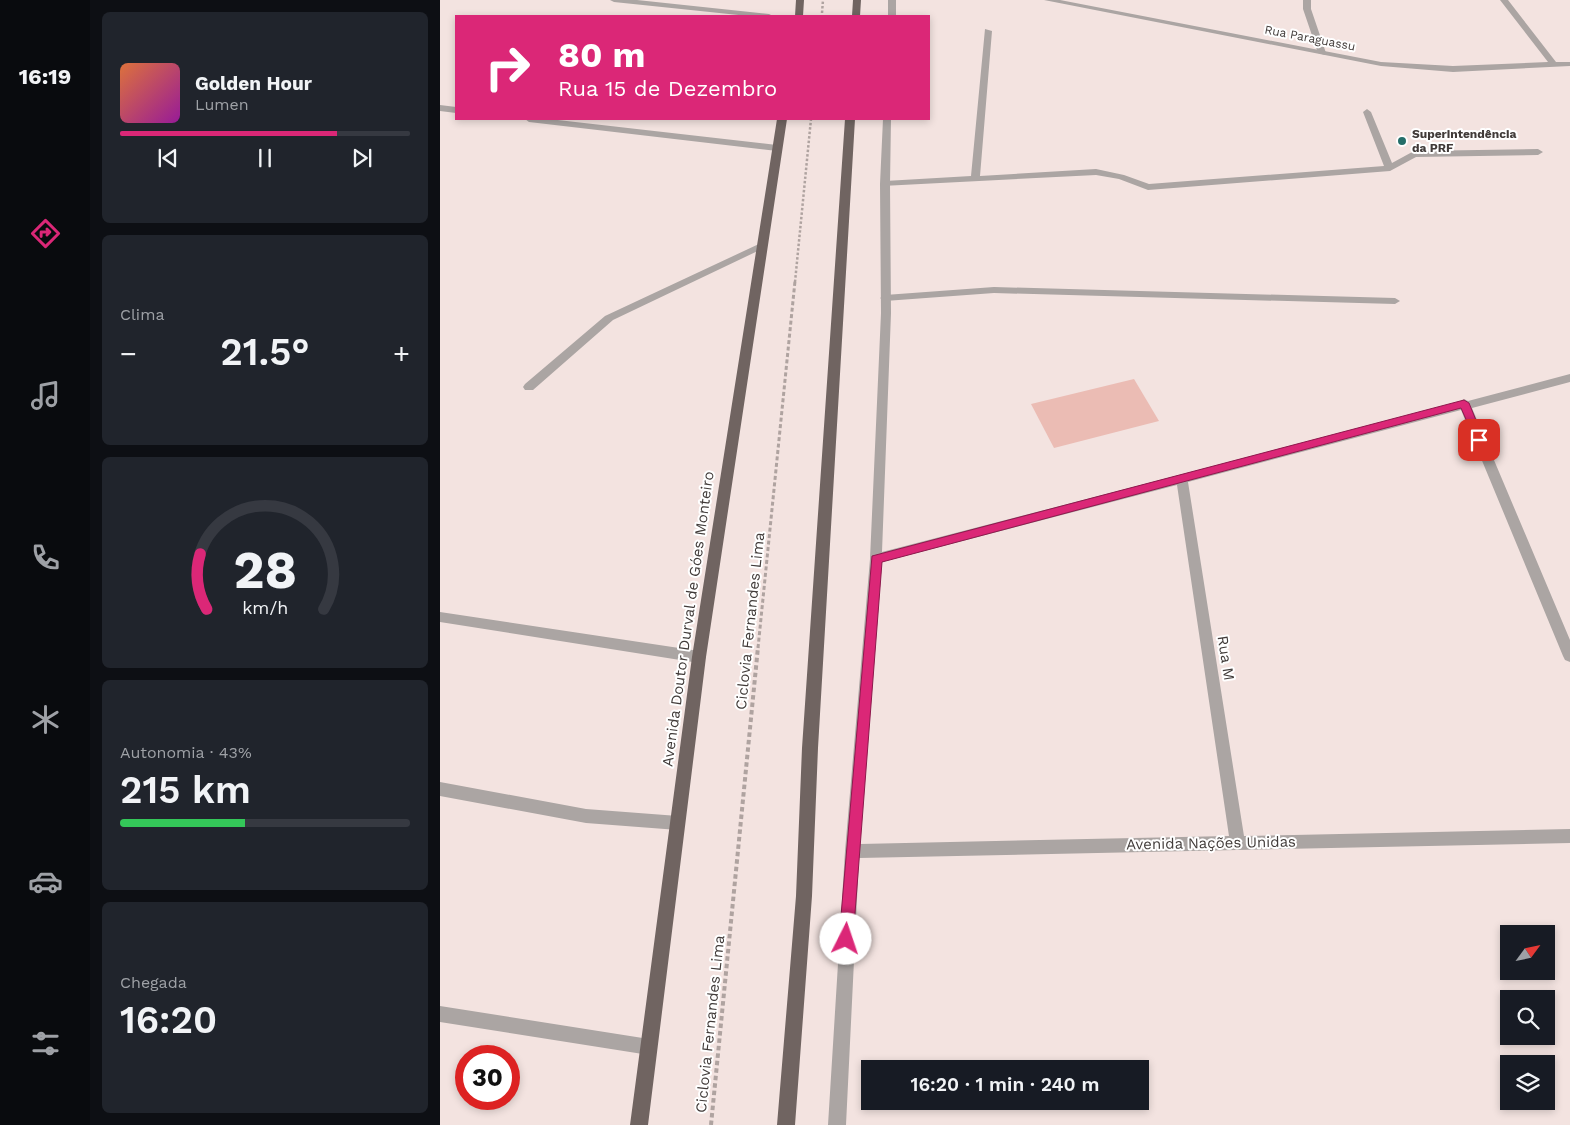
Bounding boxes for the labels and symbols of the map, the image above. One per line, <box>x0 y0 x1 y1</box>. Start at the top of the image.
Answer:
street label: Rua Paraguassu <box>1263 22 1357 54</box>
place label: Superintendência da PRF <box>1412 127 1517 155</box>
marker: Superintendência da PRF <box>1396 135 1408 147</box>
pin <box>1458 419 1500 461</box>
street label: Avenida Doutor Durval de Góes Monteiro <box>658 470 718 768</box>
street label: Ciclovia Fernandes Lima <box>732 531 768 711</box>
street label: Rua M <box>1214 634 1238 682</box>
street label: Avenida Nações Unidas <box>1126 833 1296 853</box>
position arrow <box>819 912 871 964</box>
north arrow <box>1500 925 1555 980</box>
street label: Ciclovia Fernandes Lima <box>692 934 728 1114</box>
speed limit sign: 30 <box>455 1045 520 1110</box>

